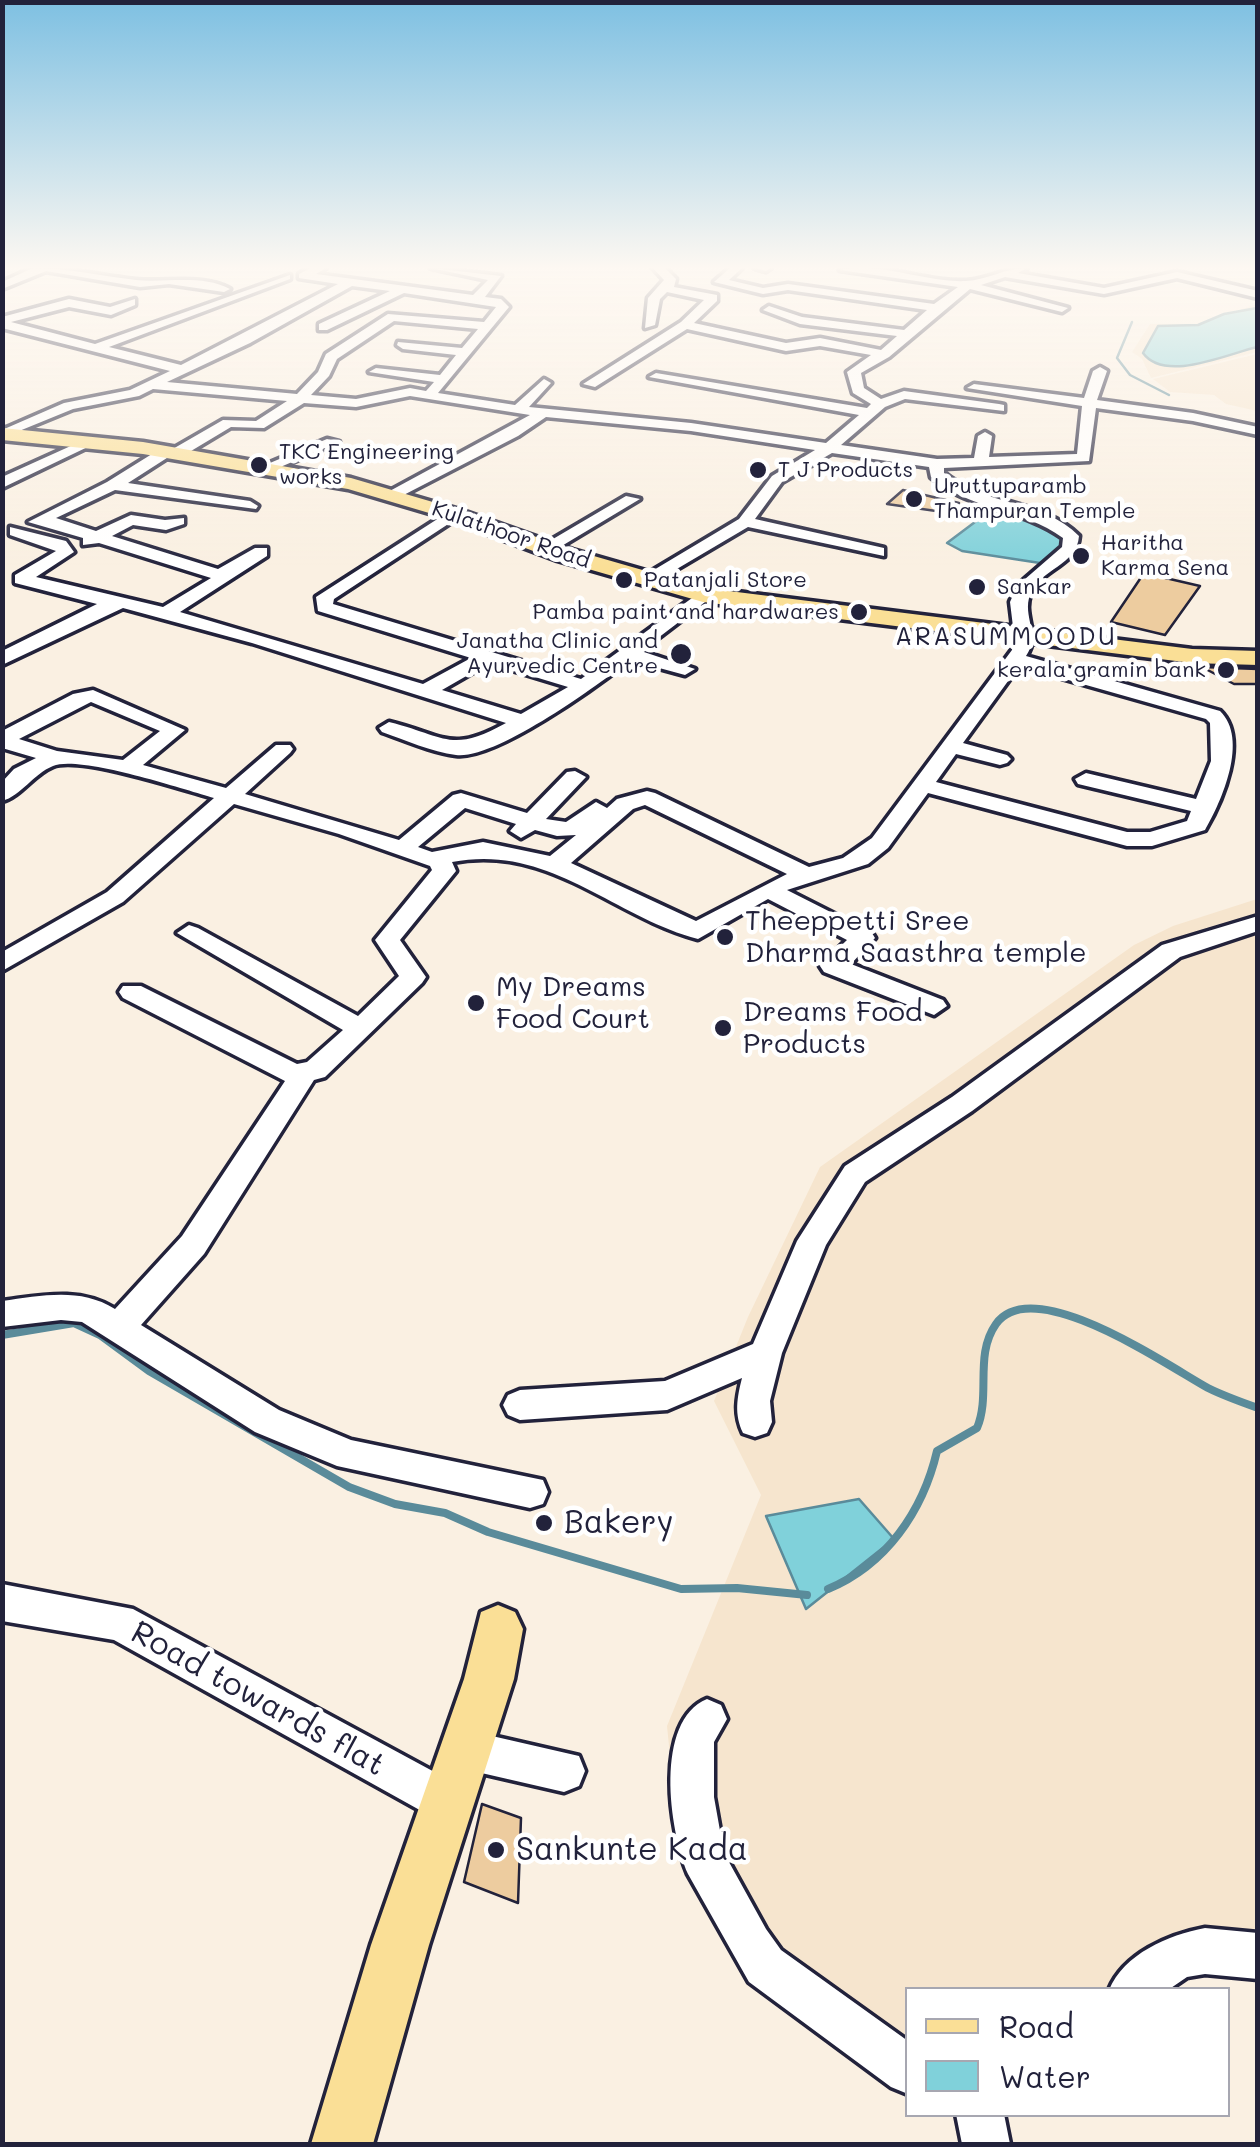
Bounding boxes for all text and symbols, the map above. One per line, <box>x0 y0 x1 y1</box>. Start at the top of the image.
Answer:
place label: TKC Engineering works <box>279 439 454 491</box>
marker: TKC Engineering works <box>248 454 270 476</box>
place label: T J Products <box>778 457 913 483</box>
marker: T J Products <box>747 459 769 481</box>
place label: Uruttuparamb Thampuran Temple <box>934 473 1136 524</box>
marker: Uruttuparamb Thampuran Temple <box>903 488 925 510</box>
street label: Kulathoor Road <box>428 496 594 574</box>
place label: Haritha Karma Sena <box>1101 530 1229 582</box>
marker: Haritha Karma Sena <box>1070 545 1092 567</box>
place label: Patanjali Store <box>644 567 807 593</box>
marker: Patanjali Store <box>613 569 635 591</box>
place label: Sankar <box>997 574 1072 600</box>
marker: Sankar <box>966 576 988 598</box>
place label: Pamba paint and hardwares <box>533 599 839 625</box>
marker: Pamba paint and hardwares <box>848 601 870 623</box>
district label: ARASUMMOODU <box>895 622 1117 652</box>
place label: Janatha Clinic and Ayurvedic Centre <box>457 628 658 679</box>
marker: Janatha Clinic and Ayurvedic Centre <box>668 641 694 667</box>
place label: kerala gramin bank <box>997 657 1206 683</box>
marker: kerala gramin bank <box>1215 659 1237 681</box>
place label: Theeppetti Sree Dharma Saasthra temple <box>745 904 1087 970</box>
marker: Theeppetti Sree Dharma Saasthra temple <box>714 926 736 948</box>
place label: My Dreams Food Court <box>496 970 650 1036</box>
marker: My Dreams Food Court <box>465 992 487 1014</box>
place label: Dreams Food Products <box>743 995 923 1061</box>
marker: Dreams Food Products <box>712 1017 734 1039</box>
place label: Bakery <box>564 1504 673 1542</box>
marker: Bakery <box>533 1512 555 1534</box>
street label: Road towards flat <box>124 1613 392 1785</box>
place label: Sankunte Kada <box>516 1831 748 1869</box>
marker: Sankunte Kada <box>485 1839 507 1861</box>
legend <box>905 1987 1230 2117</box>
text: Road <box>999 2006 1074 2046</box>
text: Water <box>999 2056 1091 2096</box>

